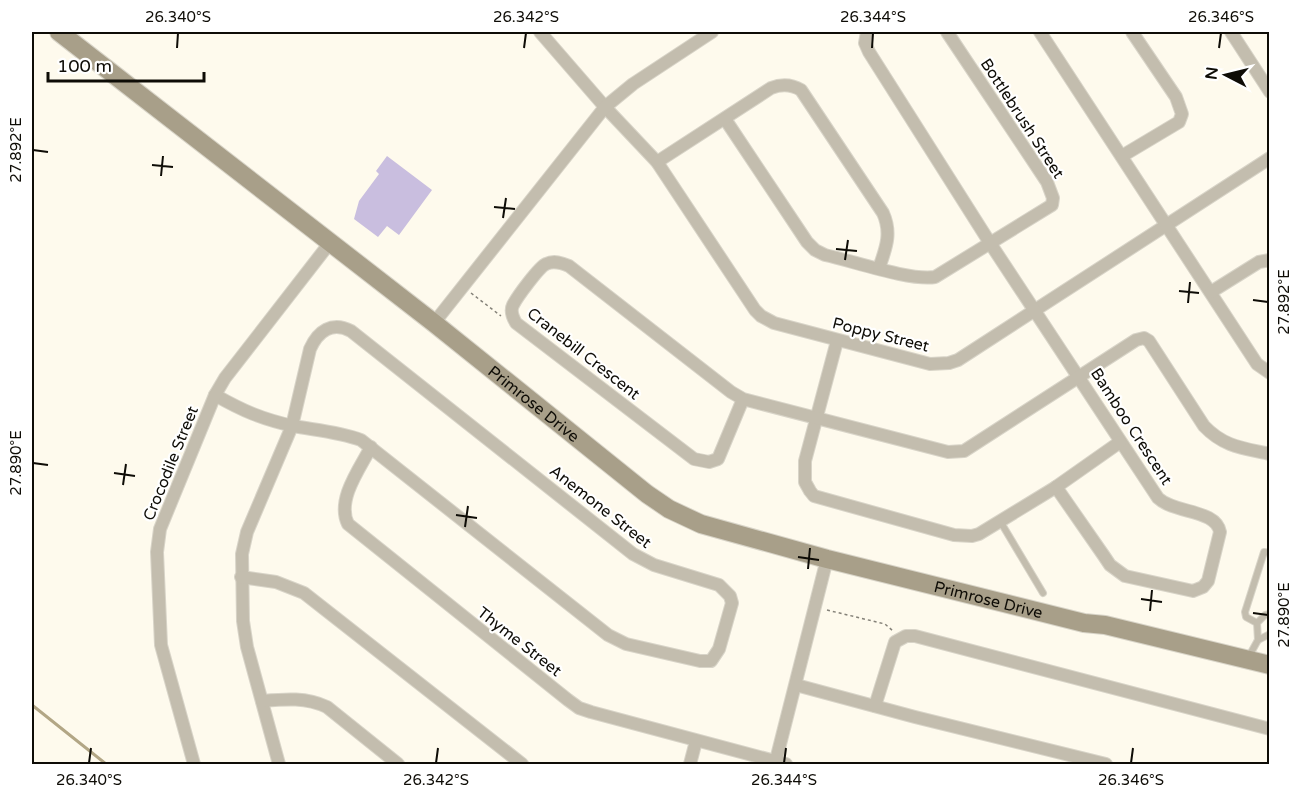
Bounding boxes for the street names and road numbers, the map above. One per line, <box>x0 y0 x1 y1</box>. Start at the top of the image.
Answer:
street label: Bottlebrush Street <box>976 55 1068 182</box>
street label: Cranebill Crescent <box>523 303 644 404</box>
street label: Poppy Street <box>830 313 931 357</box>
street label: Primrose Drive <box>484 361 583 447</box>
street label: Bamboo Crescent <box>1086 364 1176 489</box>
street label: Crocodile Street <box>139 403 203 524</box>
street label: Anemone Street <box>545 461 655 553</box>
street label: Primrose Drive <box>932 577 1045 623</box>
street label: Thyme Street <box>473 603 566 681</box>

